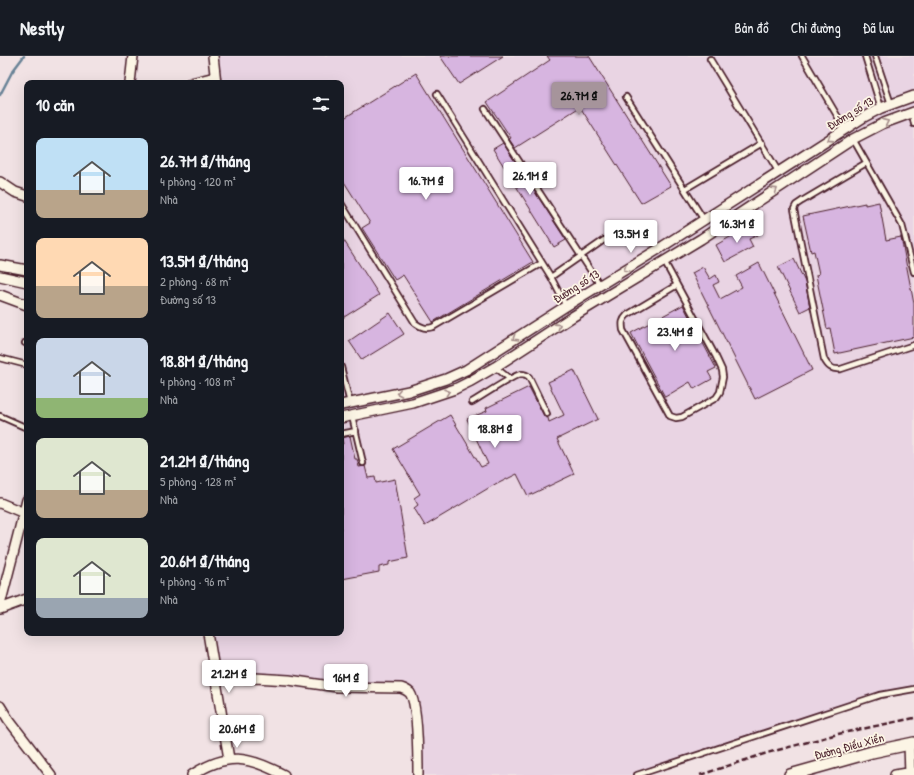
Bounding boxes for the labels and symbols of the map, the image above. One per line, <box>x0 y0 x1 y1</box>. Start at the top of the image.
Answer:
pin: 26.7M ₫ <box>542 82 616 116</box>
street label: Đường số 13 <box>823 92 877 134</box>
one-way arrow <box>882 119 889 127</box>
one-way arrow <box>827 134 834 141</box>
pin: 26.1M ₫ <box>493 162 567 196</box>
pin: 16.7M ₫ <box>389 167 463 201</box>
one-way arrow <box>771 188 778 195</box>
pin: 16.3M ₫ <box>700 210 774 244</box>
pin: 13.5M ₫ <box>594 220 668 254</box>
street label: Đường số 13 <box>550 265 602 307</box>
one-way arrow <box>623 265 630 272</box>
pin: 23.4M ₫ <box>638 318 712 352</box>
one-way arrow <box>554 324 561 331</box>
one-way arrow <box>513 333 520 340</box>
one-way arrow <box>443 388 450 396</box>
one-way arrow <box>396 389 402 397</box>
pin: 18.8M ₫ <box>458 415 532 449</box>
pin: 21.2M ₫ <box>192 660 266 694</box>
pin: 16M ₫ <box>318 664 374 698</box>
pin: 20.6M ₫ <box>200 715 274 749</box>
street label: Đường Điểu Xiển <box>812 729 886 763</box>

